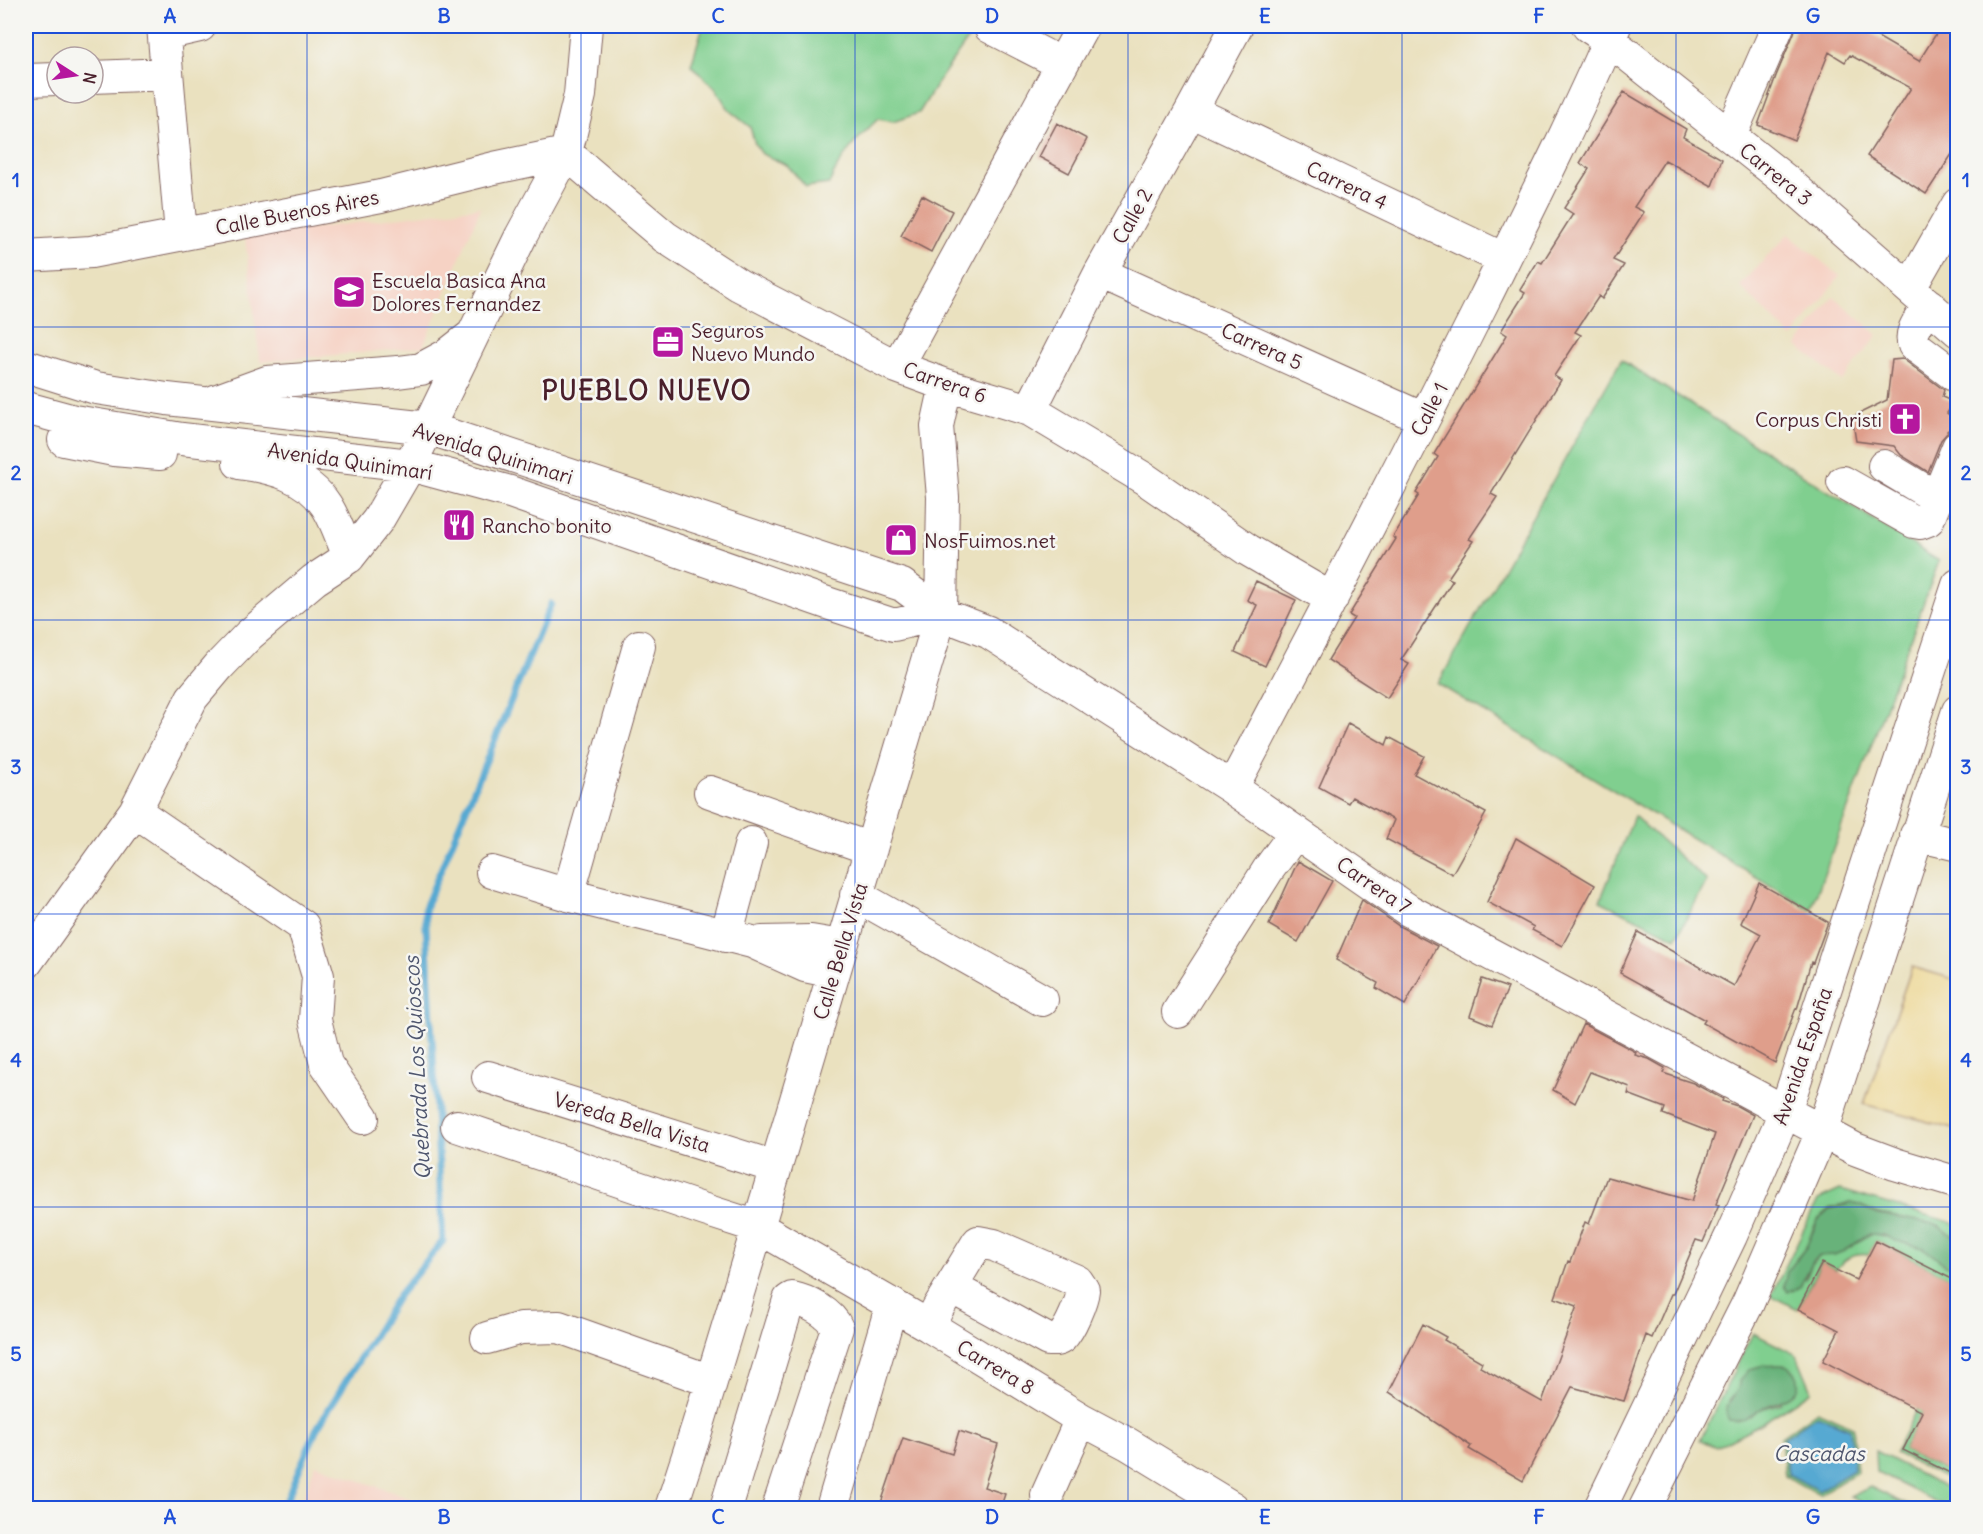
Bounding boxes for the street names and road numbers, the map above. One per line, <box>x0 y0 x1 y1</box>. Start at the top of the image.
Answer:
street label: Carrera 3 <box>1735 137 1817 211</box>
street label: Carrera 4 <box>1302 155 1392 215</box>
street label: Calle Buenos Aires <box>213 184 381 240</box>
street label: Calle 2 <box>1107 184 1157 248</box>
street label: Carrera 5 <box>1217 317 1307 375</box>
street label: Carrera 6 <box>900 356 990 408</box>
street label: Calle 1 <box>1405 378 1453 440</box>
street label: Avenida Quinimari <box>410 417 576 489</box>
street label: Avenida Quinimarí <box>266 437 434 485</box>
street label: Carrera 7 <box>1332 851 1416 919</box>
street label: Calle Bella Vista <box>807 879 873 1023</box>
street label: Avenida España <box>1767 984 1837 1128</box>
street label: Vereda Bella Vista <box>551 1086 713 1158</box>
street label: Carrera 8 <box>952 1334 1040 1400</box>

